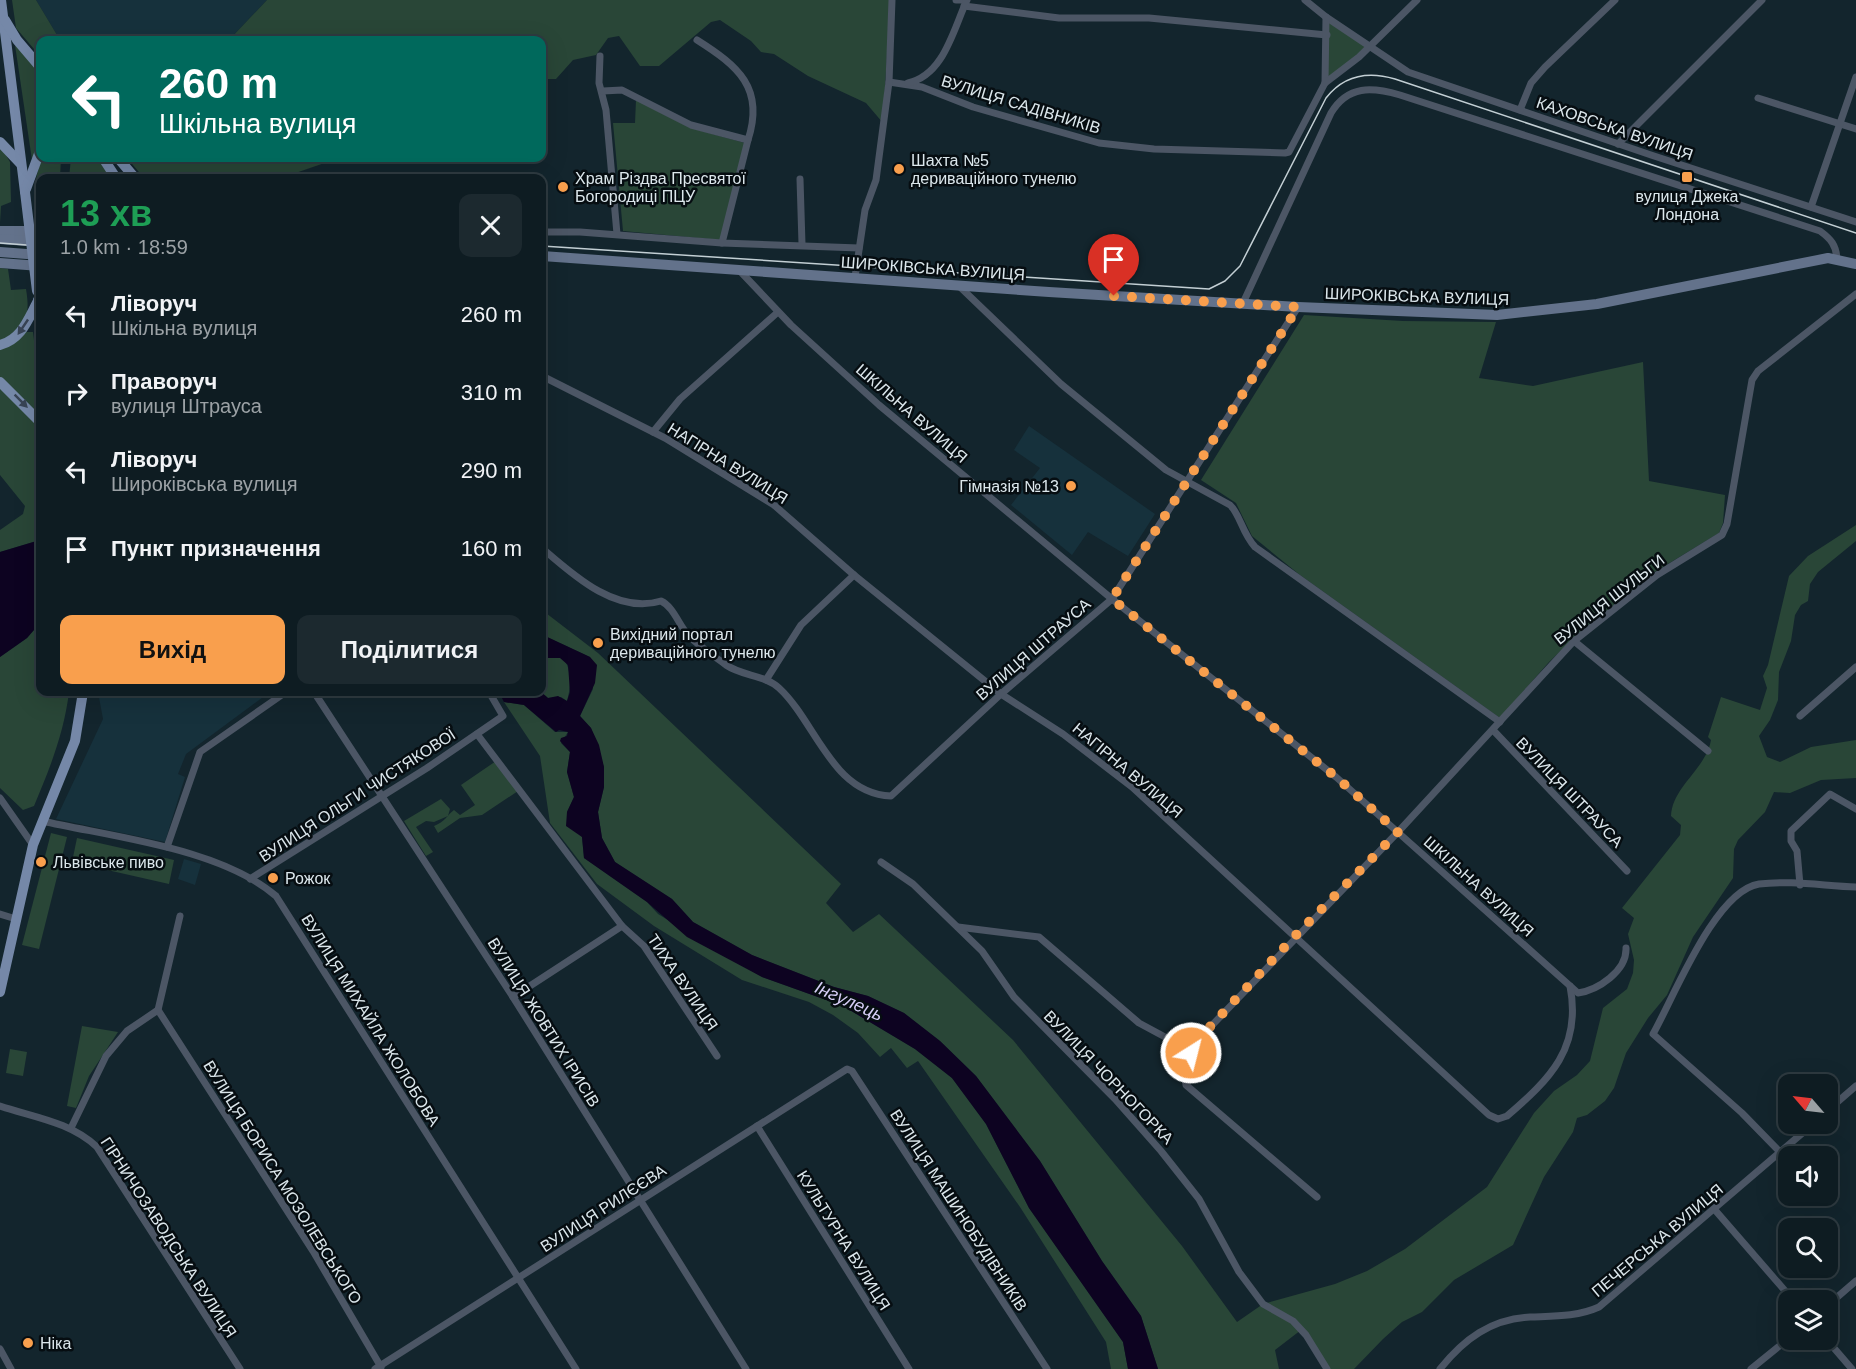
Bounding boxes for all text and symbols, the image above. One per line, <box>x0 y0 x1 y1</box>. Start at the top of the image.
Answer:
icon: left <box>60 60 138 138</box>
text: 260 m <box>159 60 278 107</box>
street label: ВУЛИЦЯ САДІВНИКІВ <box>939 72 1102 137</box>
street label: КАХОВСЬКА ВУЛИЦЯ <box>1534 94 1695 163</box>
text: Шкільна вулиця <box>159 109 356 139</box>
place label: Шахта №5 дериваційного тунелю <box>911 152 1077 187</box>
marker: Шахта №5 дериваційного тунелю <box>892 162 906 176</box>
place label: Храм Різдва Пресвятої Богородиці ПЦУ <box>575 170 746 205</box>
marker: вулиця Джека Лондона <box>1680 170 1694 184</box>
marker: Храм Різдва Пресвятої Богородиці ПЦУ <box>556 180 570 194</box>
place label: вулиця Джека Лондона <box>1635 188 1739 223</box>
text: 13 хв <box>60 193 152 234</box>
button: close <box>459 194 522 257</box>
pin <box>1088 234 1139 296</box>
text: 1.0 km · 18:59 <box>60 236 188 258</box>
icon: arrive <box>1097 243 1130 276</box>
street label: ШИРОКІВСЬКА ВУЛИЦЯ <box>840 254 1026 283</box>
street label: ШИРОКІВСЬКА ВУЛИЦЯ <box>1324 285 1509 308</box>
text: Ліворуч <box>111 291 197 316</box>
icon: left <box>60 299 93 332</box>
text: 260 m <box>461 302 522 327</box>
text: Шкільна вулиця <box>111 317 257 339</box>
one-way arrow <box>17 319 29 335</box>
street label: ШКІЛЬНА ВУЛИЦЯ <box>853 361 971 466</box>
text: Праворуч <box>111 369 217 394</box>
icon: right <box>60 377 93 410</box>
text: 310 m <box>461 380 522 405</box>
one-way arrow <box>14 393 28 407</box>
text: вулиця Штрауса <box>111 395 262 417</box>
street label: НАГІРНА ВУЛИЦЯ <box>665 420 791 507</box>
text: Ліворуч <box>111 447 197 472</box>
icon: left <box>60 455 93 488</box>
text: 290 m <box>461 458 522 483</box>
text: Широківська вулиця <box>111 473 298 495</box>
place label: Гімназія №13 <box>959 478 1059 495</box>
marker: Гімназія №13 <box>1064 479 1078 493</box>
icon: arrive <box>60 533 93 566</box>
text: Пункт призначення <box>111 536 321 561</box>
text: 160 m <box>461 536 522 561</box>
street label: ВУЛИЦЯ ШУЛЬГИ <box>1551 551 1668 648</box>
street label: ВУЛИЦЯ ШТРАУСА <box>973 595 1094 704</box>
button: Вихід <box>60 615 285 684</box>
button: Поділитися <box>297 615 522 684</box>
place label: Вихідний портал дериваційного тунелю <box>610 626 776 661</box>
marker: Вихідний портал дериваційного тунелю <box>591 636 605 650</box>
street label: НАГІРНА ВУЛИЦЯ <box>1069 720 1186 821</box>
street label: ВУЛИЦЯ ОЛЬГИ ЧИСТЯКОВОЇ <box>256 725 459 865</box>
street label: ВУЛИЦЯ ШТРАУСА <box>1513 734 1627 851</box>
street label: ШКІЛЬНА ВУЛИЦЯ <box>1420 833 1537 940</box>
place label: Львівське пиво <box>53 854 164 871</box>
marker: Львівське пиво <box>34 855 48 869</box>
place label: Рожок <box>285 870 331 887</box>
marker: Рожок <box>266 871 280 885</box>
street label: ВУЛИЦЯ МИХАЙЛА ЖОЛОБОВА <box>298 911 444 1129</box>
street label: ТИХА ВУЛИЦЯ <box>644 931 721 1034</box>
street label: ВУЛИЦЯ ЖОВТИХ ІРИСІВ <box>484 935 603 1110</box>
water label: Інгулець <box>812 977 886 1025</box>
street label: ВУЛИЦЯ ЧОРНОГОРКА <box>1041 1007 1177 1148</box>
position arrow <box>1159 1021 1223 1085</box>
street label: ВУЛИЦЯ БОРИСА МОЗОЛЕВСЬКОГО <box>200 1058 365 1307</box>
north arrow <box>1778 1074 1838 1134</box>
map controls <box>1778 1074 1838 1350</box>
street label: ВУЛИЦЯ МАШИНОБУДІВНИКІВ <box>887 1106 1030 1314</box>
street label: ГІРНИЧОЗАВОДСЬКА ВУЛИЦЯ <box>97 1134 240 1340</box>
button: sound <box>1778 1146 1838 1206</box>
street label: ВУЛИЦЯ РИЛЄЄВА <box>537 1161 669 1255</box>
street label: КУЛЬТУРНА ВУЛИЦЯ <box>794 1167 893 1313</box>
street label: ПЕЧЕРСЬКА ВУЛИЦЯ <box>1588 1181 1726 1300</box>
button: search <box>1778 1218 1838 1278</box>
button: layers <box>1778 1290 1838 1350</box>
place label: Ніка <box>40 1335 71 1352</box>
marker: Ніка <box>21 1336 35 1350</box>

